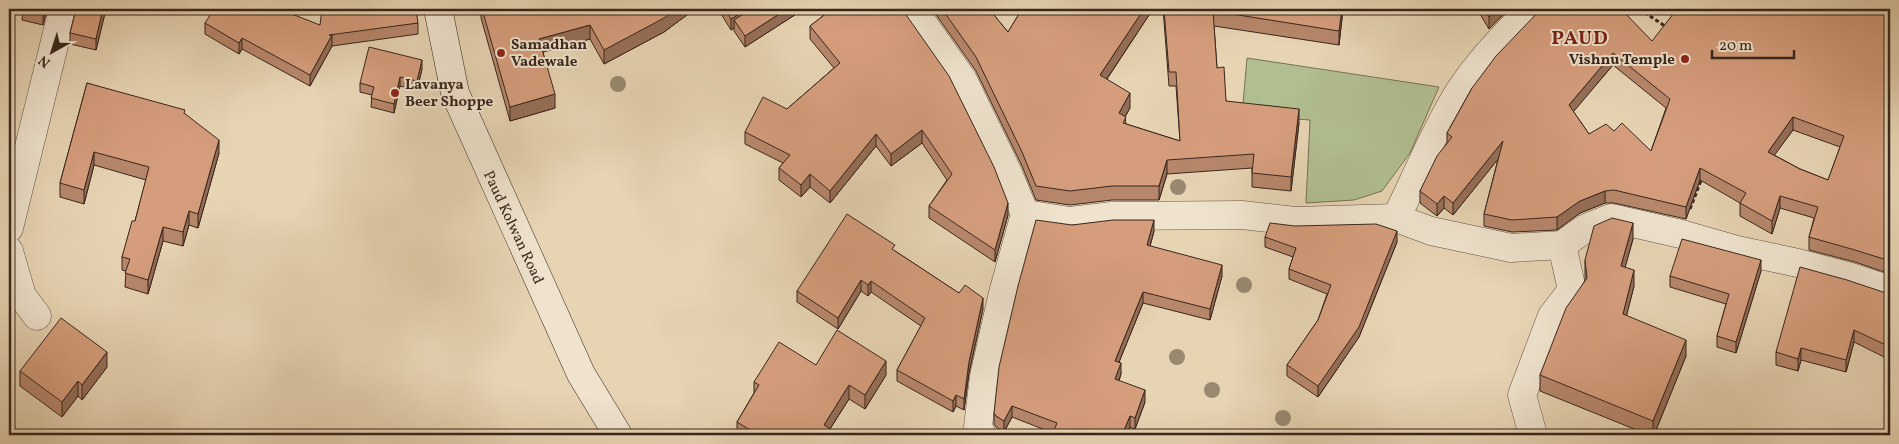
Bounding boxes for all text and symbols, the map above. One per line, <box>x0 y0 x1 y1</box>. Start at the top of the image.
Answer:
district label: PAUD <box>1551 25 1609 53</box>
north arrow <box>28 28 78 78</box>
scale bar <box>1712 28 1794 60</box>
place label: Samadhan Vadewale <box>511 35 587 73</box>
text: 20 m <box>1719 36 1752 57</box>
marker: Samadhan Vadewale <box>495 47 507 59</box>
text: N <box>35 50 55 72</box>
place label: Vishnu Temple <box>1569 50 1675 71</box>
marker: Vishnu Temple <box>1679 53 1691 65</box>
place label: Lavanya Beer Shoppe <box>405 75 494 113</box>
marker: Lavanya Beer Shoppe <box>389 87 401 99</box>
street label: Paud Kolwan Road <box>477 168 548 288</box>

